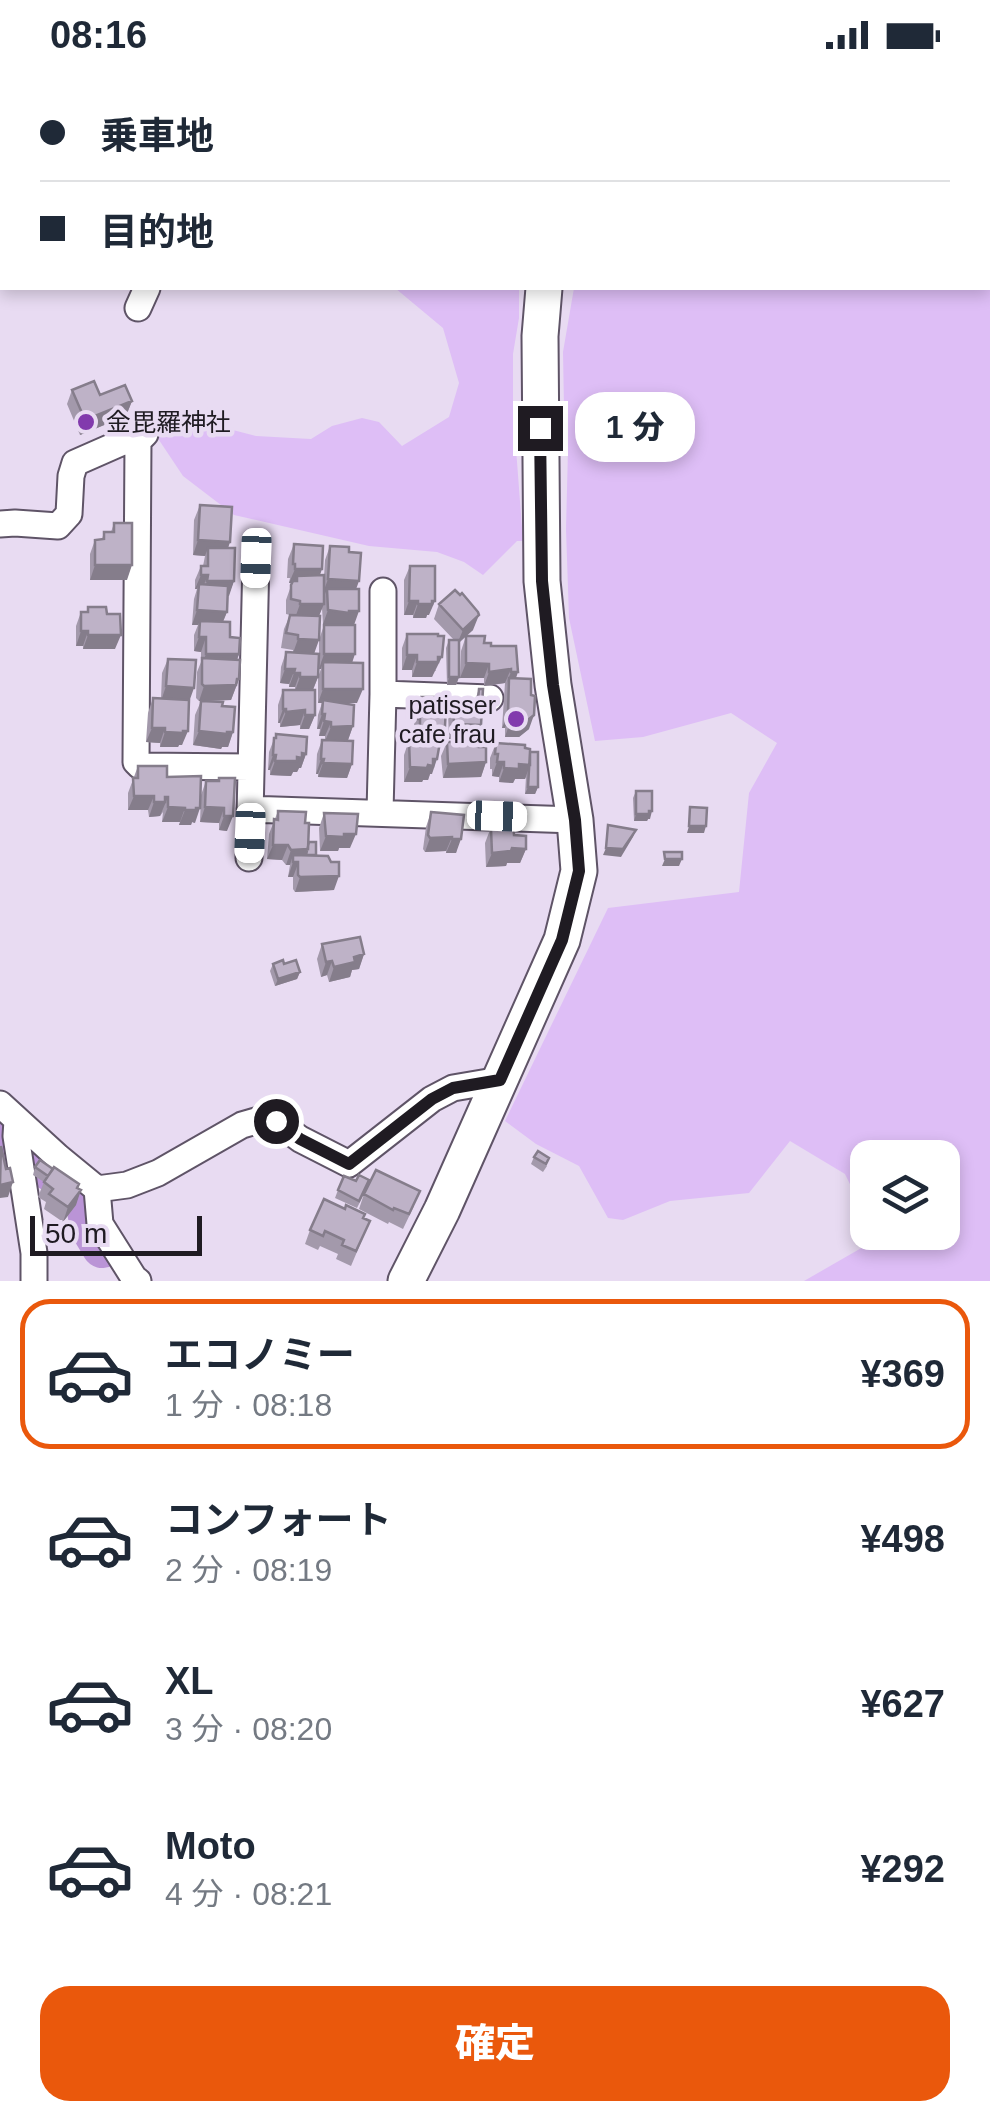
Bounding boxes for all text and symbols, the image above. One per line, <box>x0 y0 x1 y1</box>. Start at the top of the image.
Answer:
text: 08:16 <box>50 14 147 56</box>
text: 乗車地 <box>100 115 214 157</box>
text: 目的地 <box>100 211 214 253</box>
callout: 1 分 <box>575 393 695 463</box>
route end <box>518 406 563 451</box>
place label: 金毘羅神社 <box>106 408 231 436</box>
text: 1 分 <box>606 409 664 445</box>
marker: 金毘羅神社 <box>75 411 97 433</box>
car <box>240 527 272 589</box>
place label: patisser cafe frau <box>399 691 496 748</box>
marker: patisser cafe frau <box>505 708 527 730</box>
car <box>466 800 528 832</box>
car <box>234 802 266 864</box>
route start <box>254 1099 299 1144</box>
map controls <box>850 1140 960 1250</box>
button: layers <box>850 1140 960 1250</box>
scale bar <box>30 1211 202 1256</box>
text: 50 m <box>45 1218 107 1249</box>
icon: car <box>45 1329 135 1419</box>
text: エコノミー <box>165 1334 355 1376</box>
text: ¥369 <box>860 1353 945 1395</box>
text: 1 分 · 08:18 <box>165 1387 332 1423</box>
icon: car <box>45 1494 135 1584</box>
text: コンフォート <box>165 1499 392 1541</box>
text: ¥498 <box>860 1518 945 1560</box>
text: 2 分 · 08:19 <box>165 1552 332 1588</box>
icon: car <box>45 1659 135 1749</box>
text: XL <box>165 1660 214 1702</box>
text: ¥627 <box>860 1683 945 1725</box>
text: 3 分 · 08:20 <box>165 1711 332 1747</box>
icon: car <box>45 1824 135 1914</box>
text: Moto <box>165 1825 256 1867</box>
text: ¥292 <box>860 1848 945 1890</box>
text: 4 分 · 08:21 <box>165 1876 332 1912</box>
button: 確定 <box>40 1986 950 2101</box>

